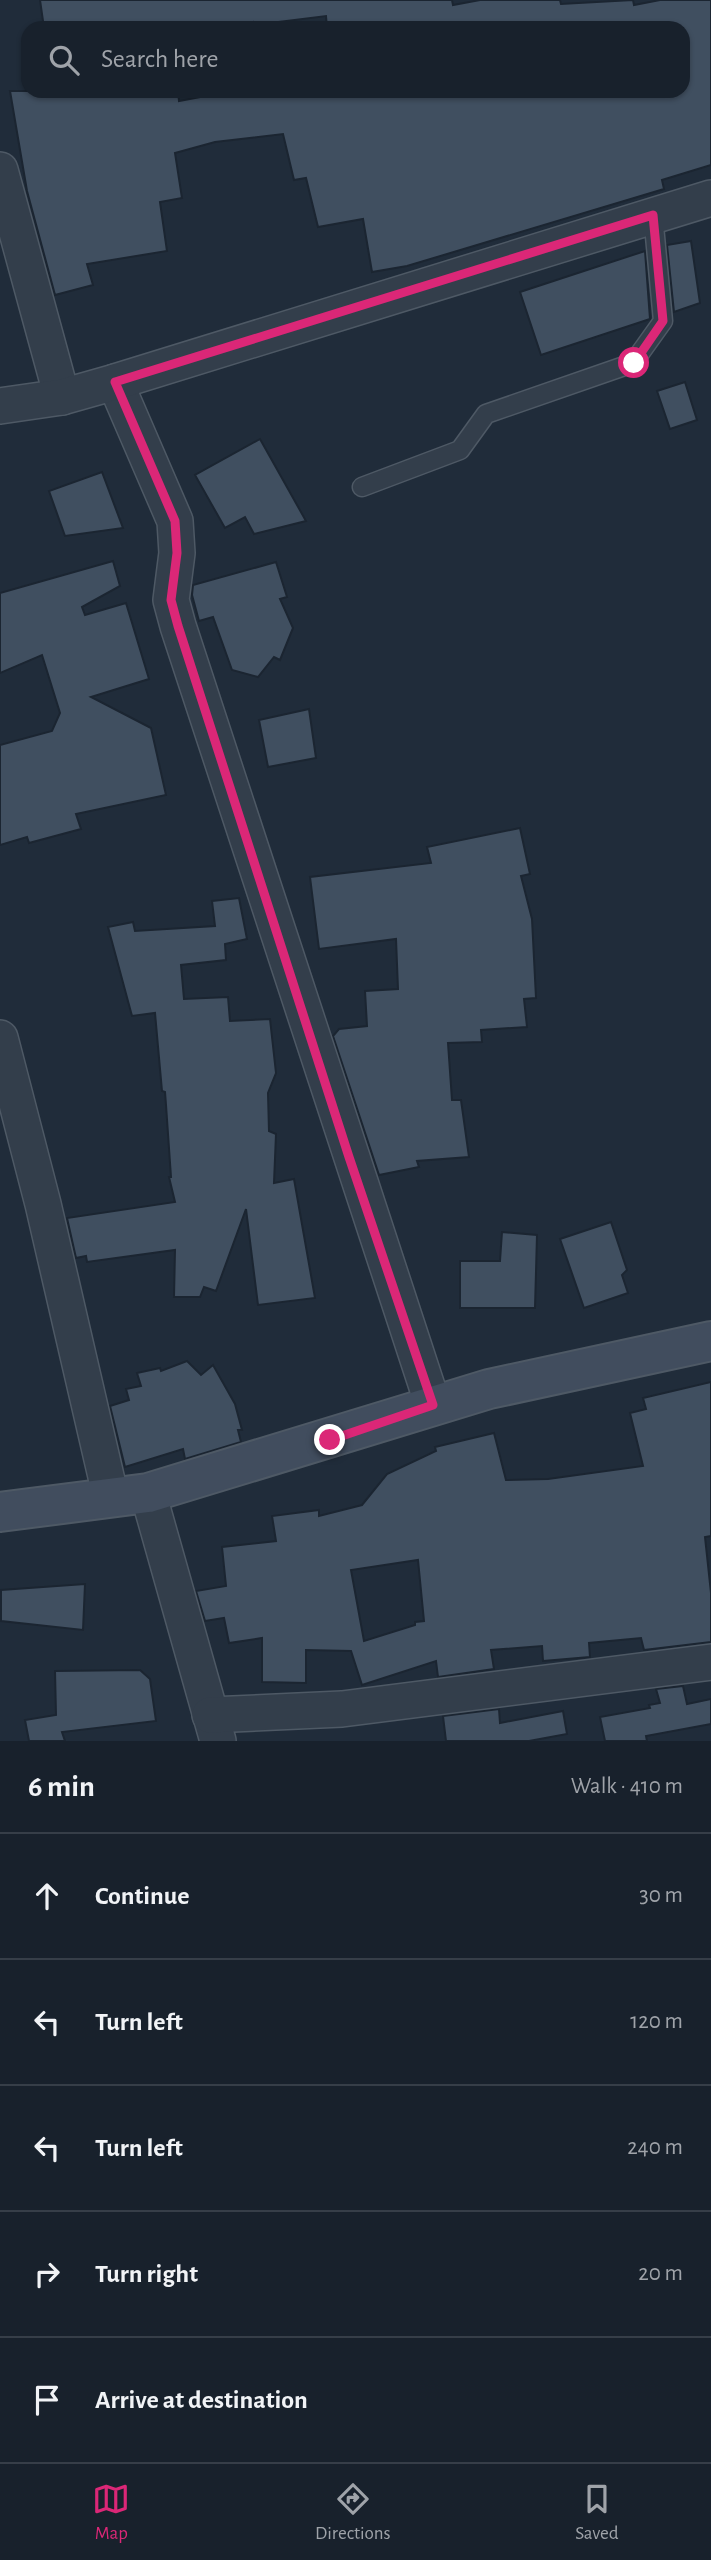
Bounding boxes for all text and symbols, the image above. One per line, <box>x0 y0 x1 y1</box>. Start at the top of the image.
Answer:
search box <box>21 21 690 98</box>
icon: search <box>45 41 83 79</box>
text: Search here <box>101 46 219 72</box>
route start <box>618 347 649 378</box>
route end <box>314 1424 345 1455</box>
text: 6 min <box>28 1772 95 1802</box>
text: Walk · 410 m <box>571 1775 683 1798</box>
icon: ahead <box>28 1877 66 1915</box>
text: Continue <box>95 1883 190 1909</box>
text: 30 m <box>639 1884 683 1907</box>
icon: left <box>28 2003 66 2041</box>
text: Turn left <box>95 2009 183 2035</box>
text: 120 m <box>630 2010 683 2033</box>
icon: left <box>28 2129 66 2167</box>
text: Turn left <box>95 2135 183 2161</box>
text: 240 m <box>627 2136 683 2159</box>
icon: right <box>28 2255 66 2293</box>
text: Turn right <box>95 2261 198 2287</box>
text: 20 m <box>638 2262 683 2285</box>
icon: arrive <box>28 2381 66 2419</box>
text: Arrive at destination <box>95 2387 308 2413</box>
tab: Map <box>92 2480 130 2545</box>
tab: Directions <box>315 2480 391 2545</box>
tab: Saved <box>575 2480 619 2545</box>

